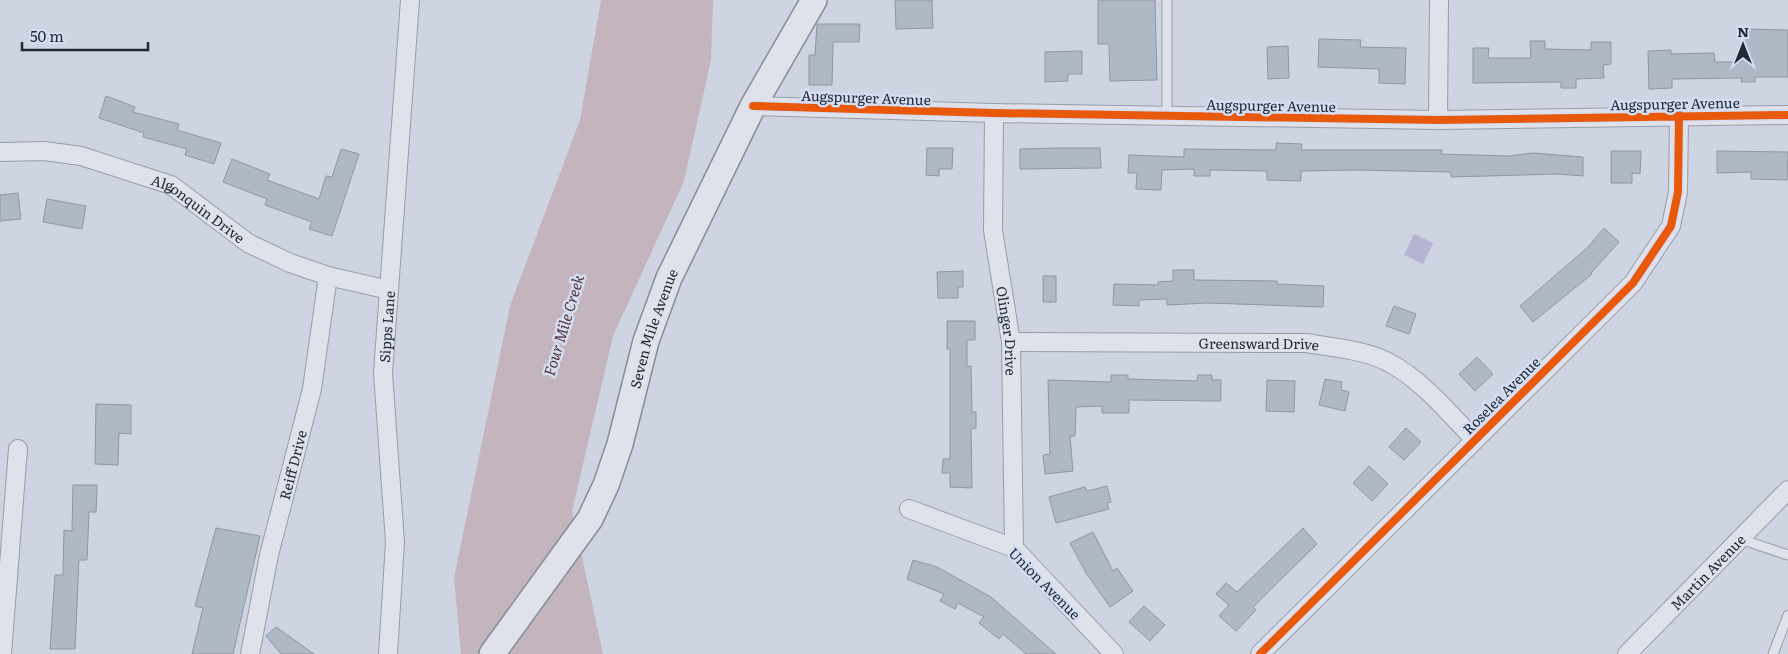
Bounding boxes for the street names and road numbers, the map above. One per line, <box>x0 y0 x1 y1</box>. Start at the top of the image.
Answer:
street label: Augspurger Avenue <box>801 85 931 109</box>
street label: Augspurger Avenue <box>1610 92 1740 114</box>
street label: Augspurger Avenue <box>1206 94 1336 116</box>
street label: Algonquin Drive <box>149 169 249 247</box>
street label: Seven Mile Avenue <box>624 265 682 390</box>
street label: Olinger Drive <box>992 285 1021 376</box>
street label: Sipps Lane <box>374 290 399 363</box>
street label: Greensward Drive <box>1199 333 1321 355</box>
street label: Roselea Avenue <box>1458 352 1544 438</box>
street label: Reiff Drive <box>274 428 311 502</box>
street label: Martin Avenue <box>1666 529 1750 614</box>
street label: Union Avenue <box>1005 543 1085 623</box>

